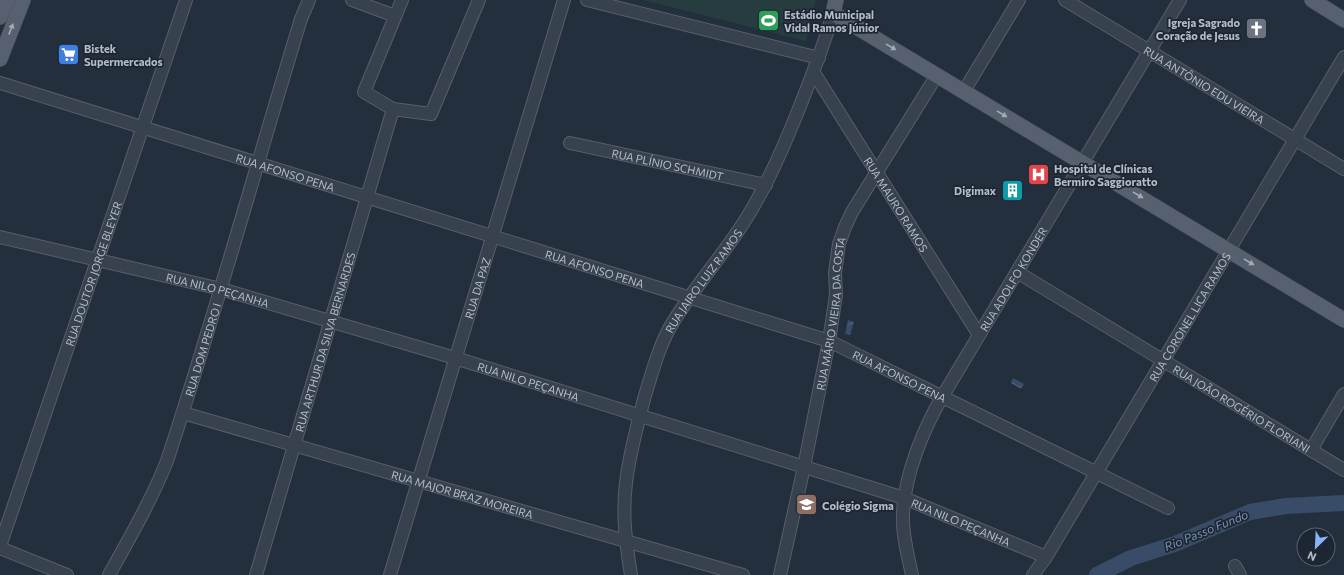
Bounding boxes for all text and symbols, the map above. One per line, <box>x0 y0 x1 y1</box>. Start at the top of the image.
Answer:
sports icon: Estádio Municipal Vidal Ramos Júnior <box>755 7 781 33</box>
place label: Estádio Municipal Vidal Ramos Júnior <box>784 8 880 35</box>
church icon: Igreja Sagrado Coração de Jesus <box>1243 15 1269 41</box>
place label: Igreja Sagrado Coração de Jesus <box>1156 16 1240 43</box>
one-way arrow <box>9 23 15 35</box>
supermarket icon: Bistek Supermercados <box>56 41 82 67</box>
place label: Bistek Supermercados <box>84 42 163 68</box>
street label: RUA ANTÔNIO EDU VIEIRA <box>1142 43 1267 126</box>
one-way arrow <box>885 44 897 51</box>
one-way arrow <box>997 110 1007 118</box>
street label: RUA PLÍNIO SCHMIDT <box>611 146 725 182</box>
street label: RUA AFONSO PENA <box>235 150 337 193</box>
street label: RUA MAURO RAMOS <box>862 154 931 254</box>
hospital icon: Hospital de Clínicas Bermiro Saggioratto <box>1026 161 1052 187</box>
place label: Hospital de Clínicas Bermiro Saggioratto <box>1054 162 1158 188</box>
building icon: Digimax <box>999 177 1025 203</box>
place label: Digimax <box>954 184 997 197</box>
one-way arrow <box>1132 192 1144 199</box>
street label: RUA DOUTOR JORGE BLEYER <box>62 199 124 347</box>
street label: RUA ADOLFO KONDER <box>977 224 1049 333</box>
street label: RUA JAIRO LUIZ RAMOS <box>662 226 744 335</box>
street label: RUA MÁRIO VIEIRA DA COSTA <box>813 234 848 391</box>
street label: RUA AFONSO PENA <box>544 247 646 290</box>
street label: RUA CORONEL LICA RAMOS <box>1146 250 1233 384</box>
street label: RUA ARTHUR DA SILVA BERNARDES <box>292 251 357 433</box>
street label: RUA DA PAZ <box>461 256 492 320</box>
one-way arrow <box>1243 259 1255 266</box>
street label: RUA NILO PEÇANHA <box>165 270 271 309</box>
street label: RUA DOM PEDRO I <box>182 301 223 398</box>
street label: RUA AFONSO PENA <box>851 347 949 405</box>
street label: RUA NILO PEÇANHA <box>476 359 581 403</box>
street label: RUA JOÃO ROGÉRIO FLORIANI <box>1171 362 1313 455</box>
street label: RUA MAJOR BRAZ MOREIRA <box>390 467 535 521</box>
school or university icon: Colégio Sigma <box>794 492 820 518</box>
street label: RUA NILO PEÇANHA <box>910 495 1013 548</box>
place label: Colégio Sigma <box>822 499 894 512</box>
water label: Rio Passo Fundo <box>1162 507 1250 553</box>
north arrow <box>1296 527 1336 567</box>
text: N <box>1305 549 1318 564</box>

